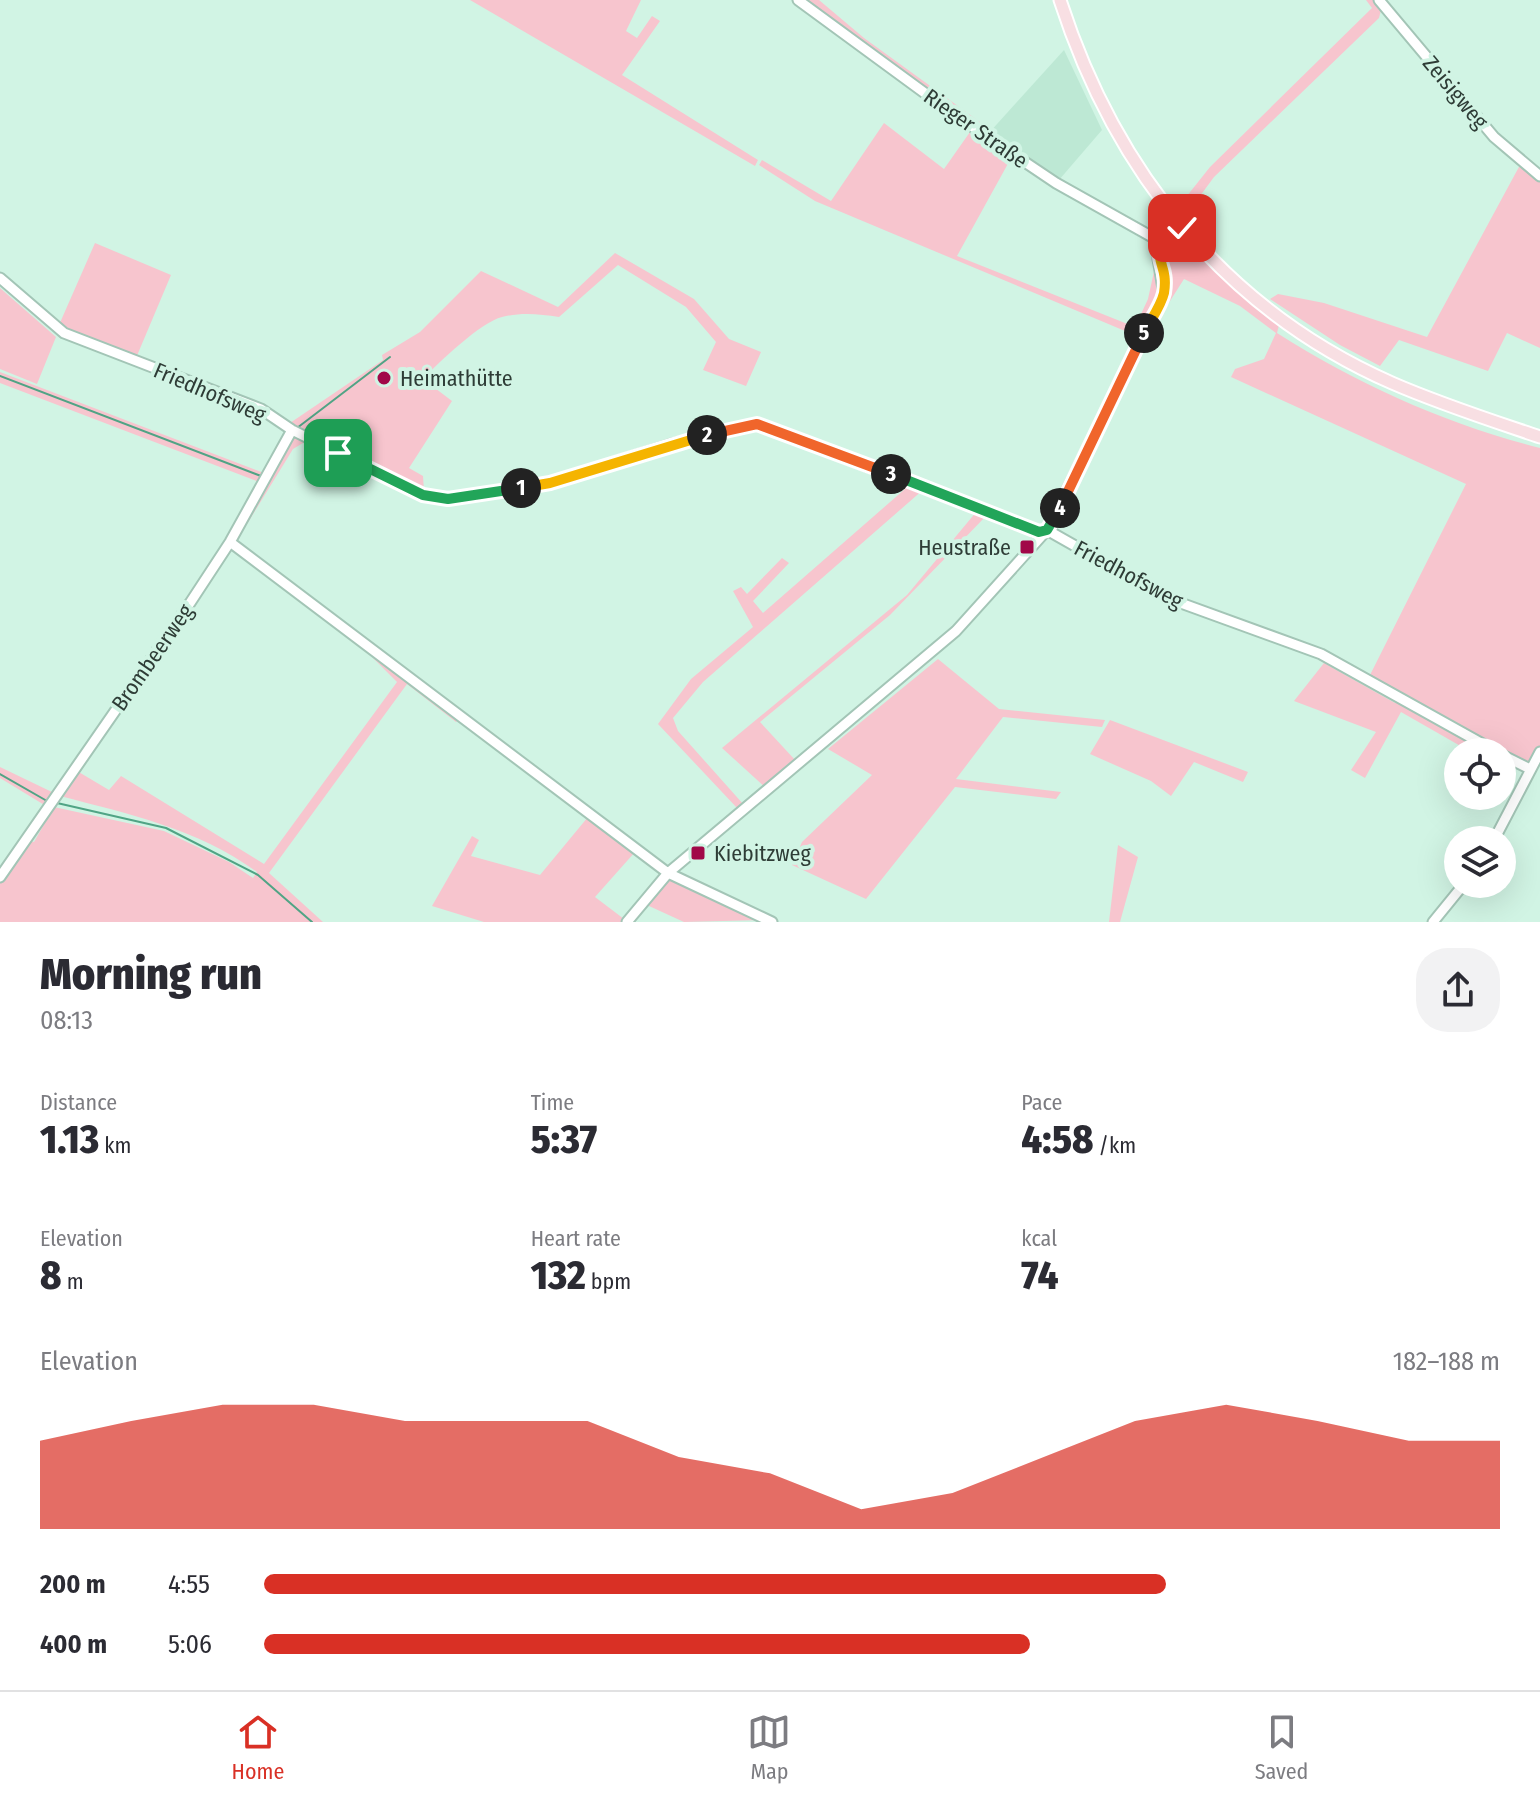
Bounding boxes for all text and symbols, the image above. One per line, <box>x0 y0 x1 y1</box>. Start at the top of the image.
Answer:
street label: Zeisigweg <box>1417 50 1494 135</box>
street label: Rieger Straße <box>919 83 1033 174</box>
pin <box>1148 194 1216 262</box>
icon: check <box>1160 206 1204 250</box>
pin: 5 <box>1124 313 1164 353</box>
text: 5 <box>1139 319 1149 346</box>
street label: Friedhofsweg <box>150 357 271 428</box>
place label: Heimathütte <box>400 365 513 392</box>
marker: Heimathütte <box>375 369 393 387</box>
pin: 2 <box>687 415 727 455</box>
pin <box>304 419 372 487</box>
text: 2 <box>702 421 712 448</box>
icon: arrive <box>316 431 360 475</box>
pin: 3 <box>871 454 911 494</box>
text: 3 <box>886 460 896 487</box>
pin: 1 <box>501 468 541 508</box>
text: 1 <box>516 474 526 501</box>
pin: 4 <box>1040 488 1080 528</box>
text: 4 <box>1054 494 1066 521</box>
place label: Heustraße <box>918 534 1011 561</box>
street label: Friedhofsweg <box>1070 534 1188 615</box>
marker: Heustraße <box>1018 538 1036 556</box>
street label: Brombeerweg <box>106 598 199 716</box>
map controls <box>1444 738 1516 898</box>
button: locate <box>1444 738 1516 810</box>
button: layers <box>1444 826 1516 898</box>
place label: Kiebitzweg <box>714 840 811 867</box>
marker: Kiebitzweg <box>689 844 707 862</box>
text: Morning run <box>40 948 262 1001</box>
button: share <box>1416 948 1500 1032</box>
text: 08:13 <box>40 1005 93 1036</box>
text: Distance <box>40 1089 117 1116</box>
text: Time <box>531 1089 574 1116</box>
text: Pace <box>1021 1089 1062 1116</box>
text: 1.13 <box>40 1116 99 1164</box>
text: 5:37 <box>531 1116 597 1164</box>
text: 4:58 <box>1021 1116 1093 1164</box>
text: km <box>99 1132 131 1159</box>
text: /km <box>1093 1132 1136 1159</box>
text: Elevation <box>40 1225 123 1252</box>
text: Heart rate <box>531 1225 621 1252</box>
text: kcal <box>1021 1225 1057 1252</box>
text: 8 <box>40 1252 61 1300</box>
text: 132 <box>531 1252 586 1300</box>
text: 74 <box>1021 1252 1058 1300</box>
text: m <box>61 1268 84 1295</box>
text: bpm <box>586 1268 631 1295</box>
text: Elevation <box>40 1346 138 1377</box>
text: 182–188 m <box>1393 1346 1500 1377</box>
text: 200 m <box>40 1569 106 1600</box>
text: 4:55 <box>168 1569 210 1600</box>
text: 400 m <box>40 1629 107 1660</box>
text: 5:06 <box>168 1629 212 1660</box>
tab: Home <box>232 1710 284 1785</box>
tab: Map <box>747 1710 791 1785</box>
tab: Saved <box>1255 1710 1308 1785</box>

